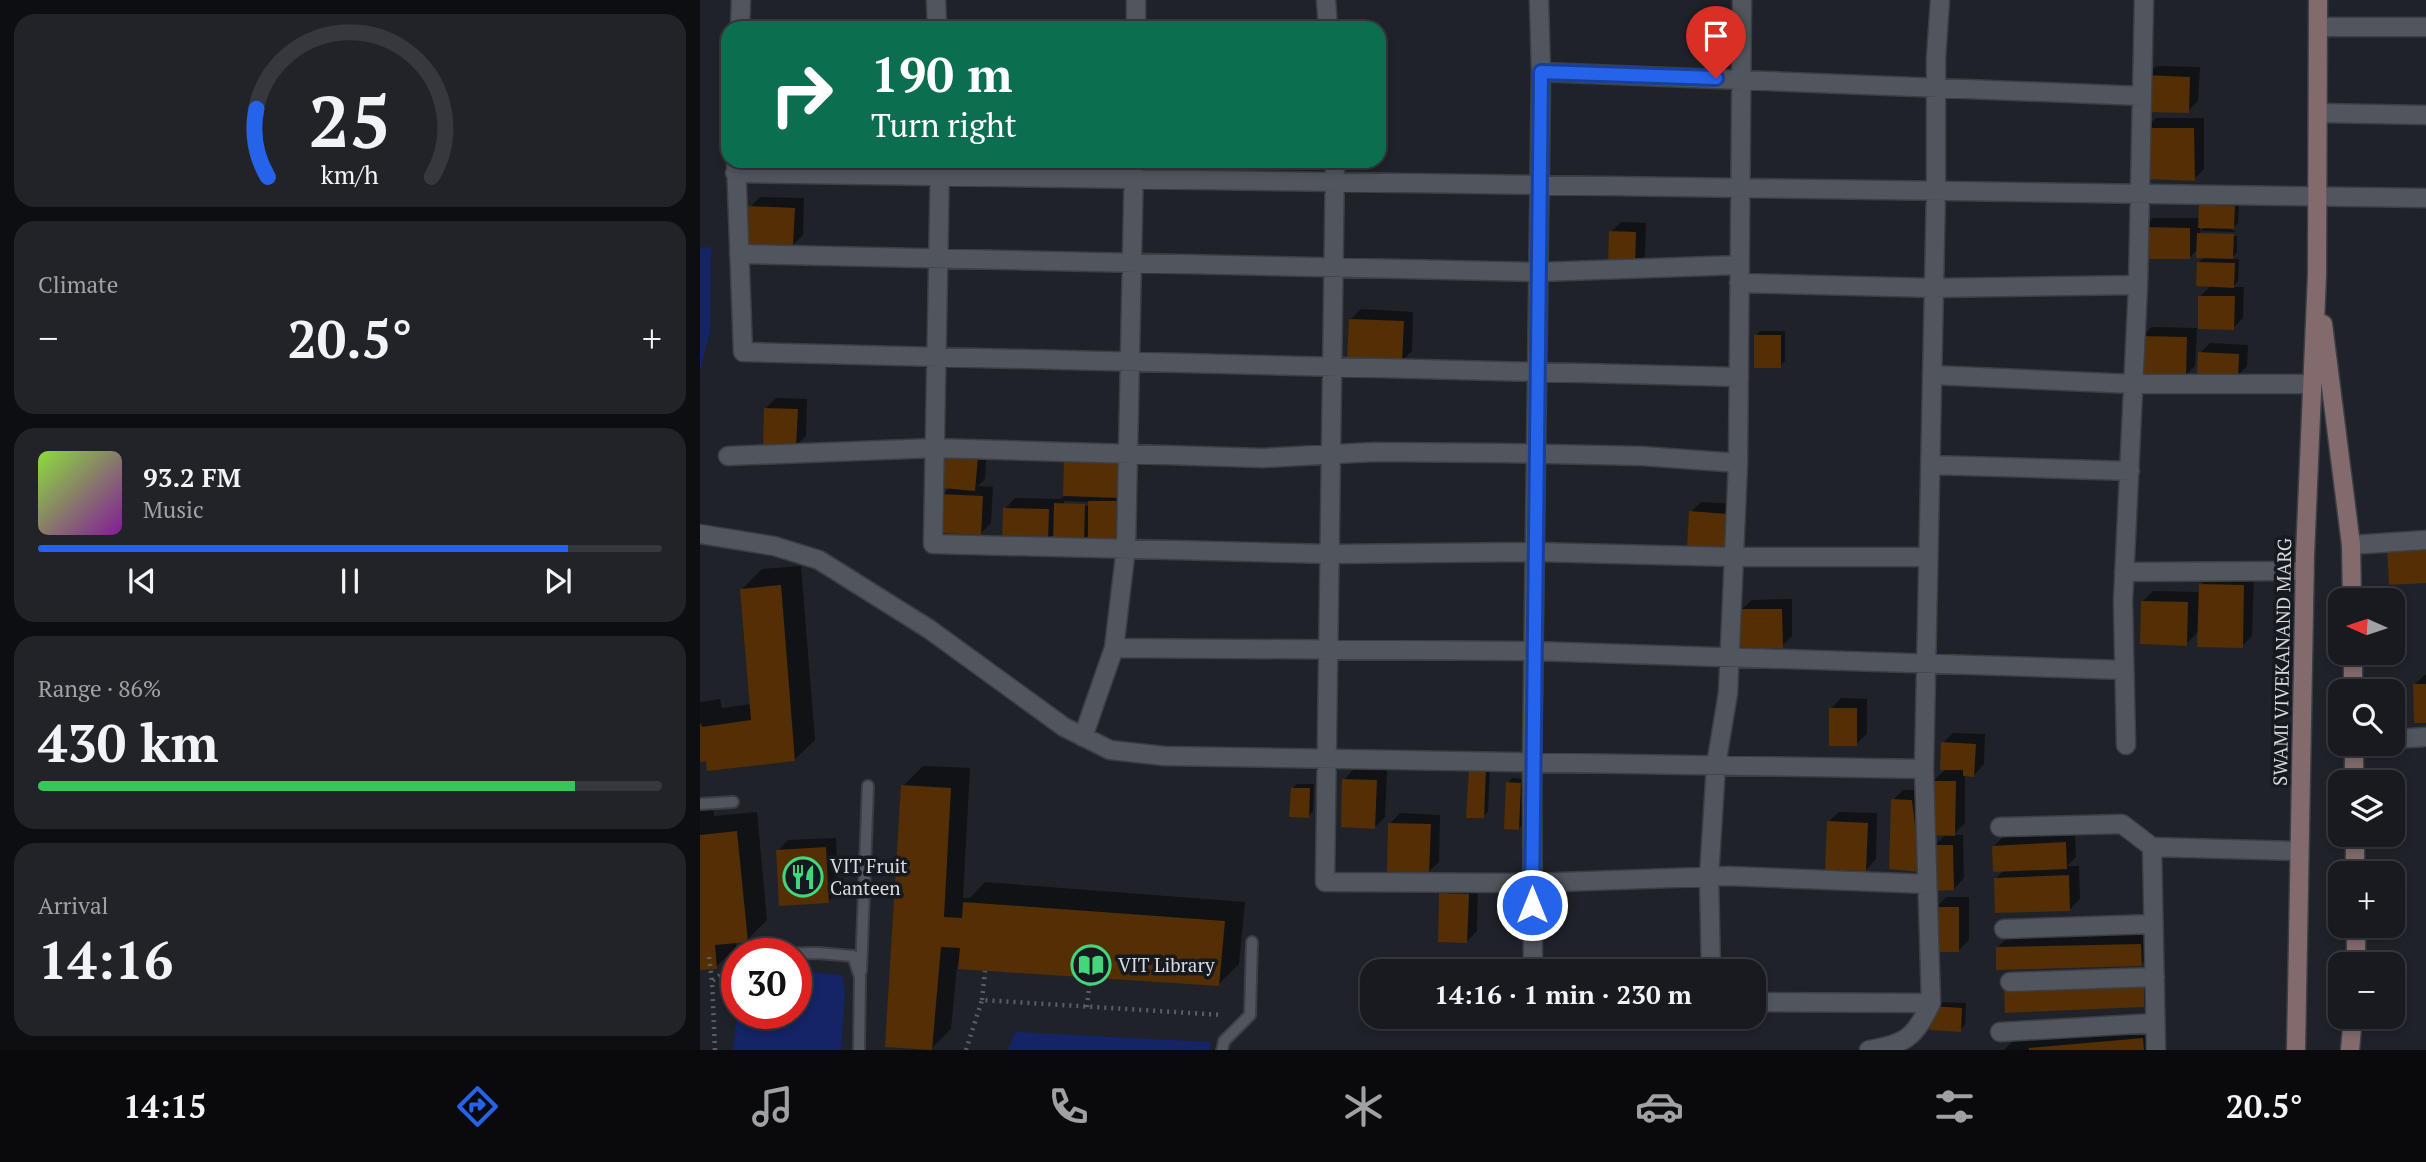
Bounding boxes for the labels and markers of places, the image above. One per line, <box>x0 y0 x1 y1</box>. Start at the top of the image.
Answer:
pin <box>1686 6 1746 78</box>
place label: VIT Fruit Canteen <box>830 853 907 900</box>
restaurant icon: VIT Fruit Canteen <box>782 856 824 898</box>
library icon: VIT Library <box>1070 944 1112 986</box>
place label: VIT Library <box>1118 952 1215 977</box>

